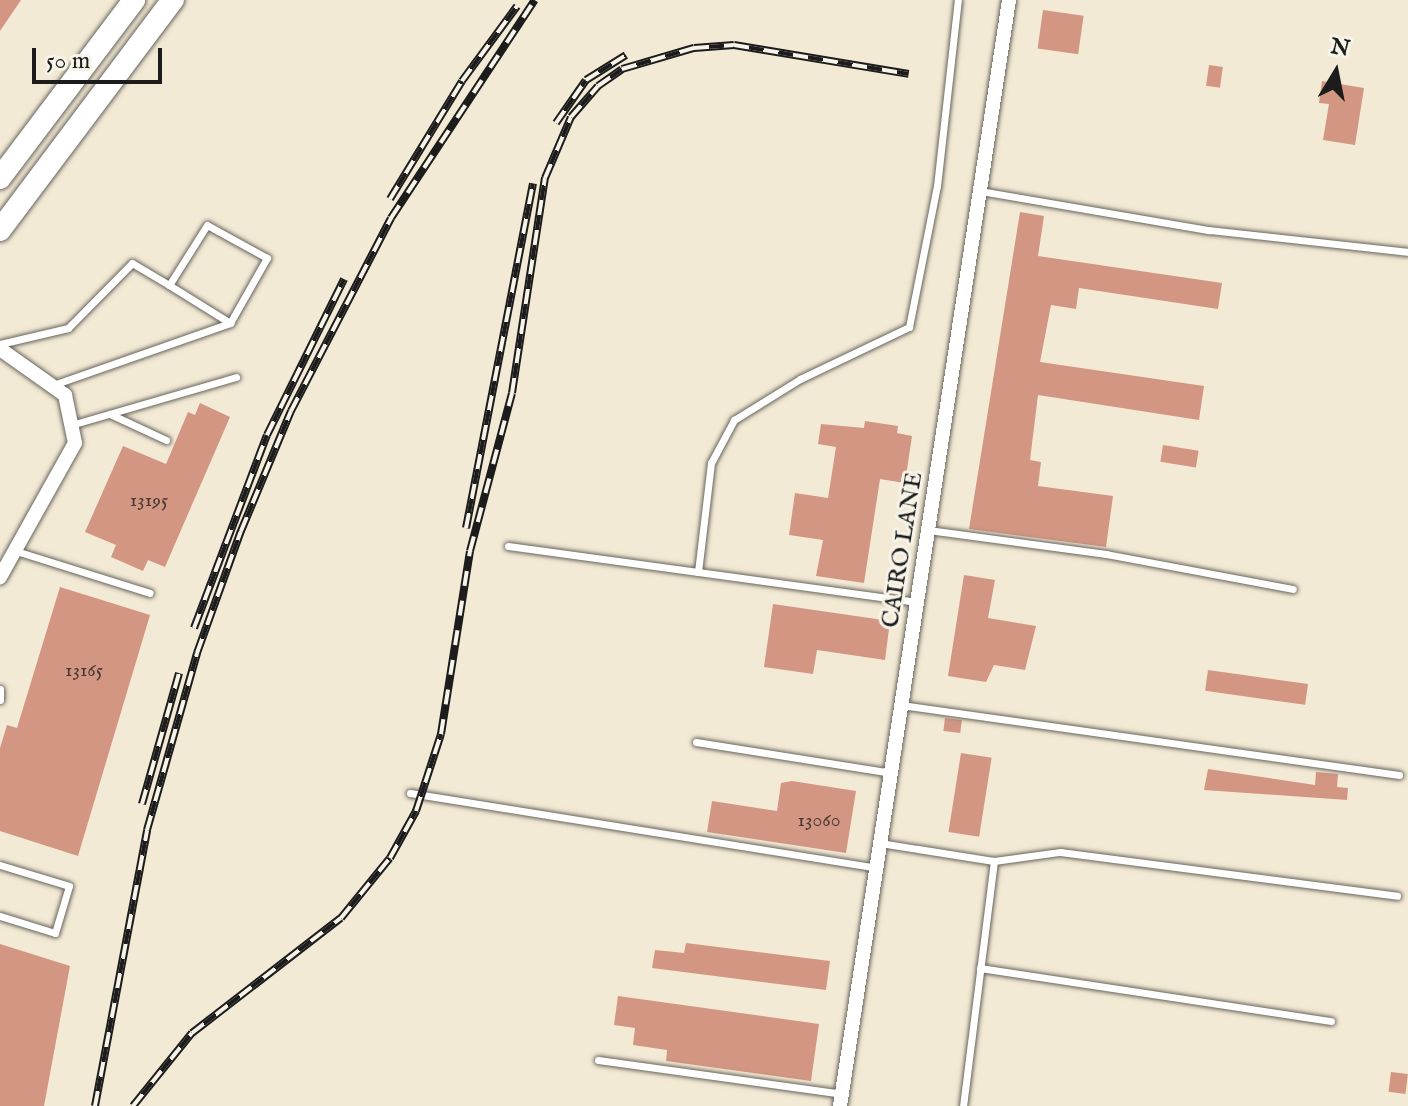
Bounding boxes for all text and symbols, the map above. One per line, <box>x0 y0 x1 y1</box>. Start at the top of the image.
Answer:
scale bar <box>36 32 166 82</box>
north arrow <box>1296 32 1376 112</box>
text: N <box>1328 33 1352 64</box>
text: 50 m <box>46 46 90 77</box>
street label: CAIRO LANE <box>876 470 930 630</box>
house number: 13195 <box>130 488 168 512</box>
house number: 13165 <box>65 658 103 682</box>
house number: 13060 <box>797 808 841 832</box>

